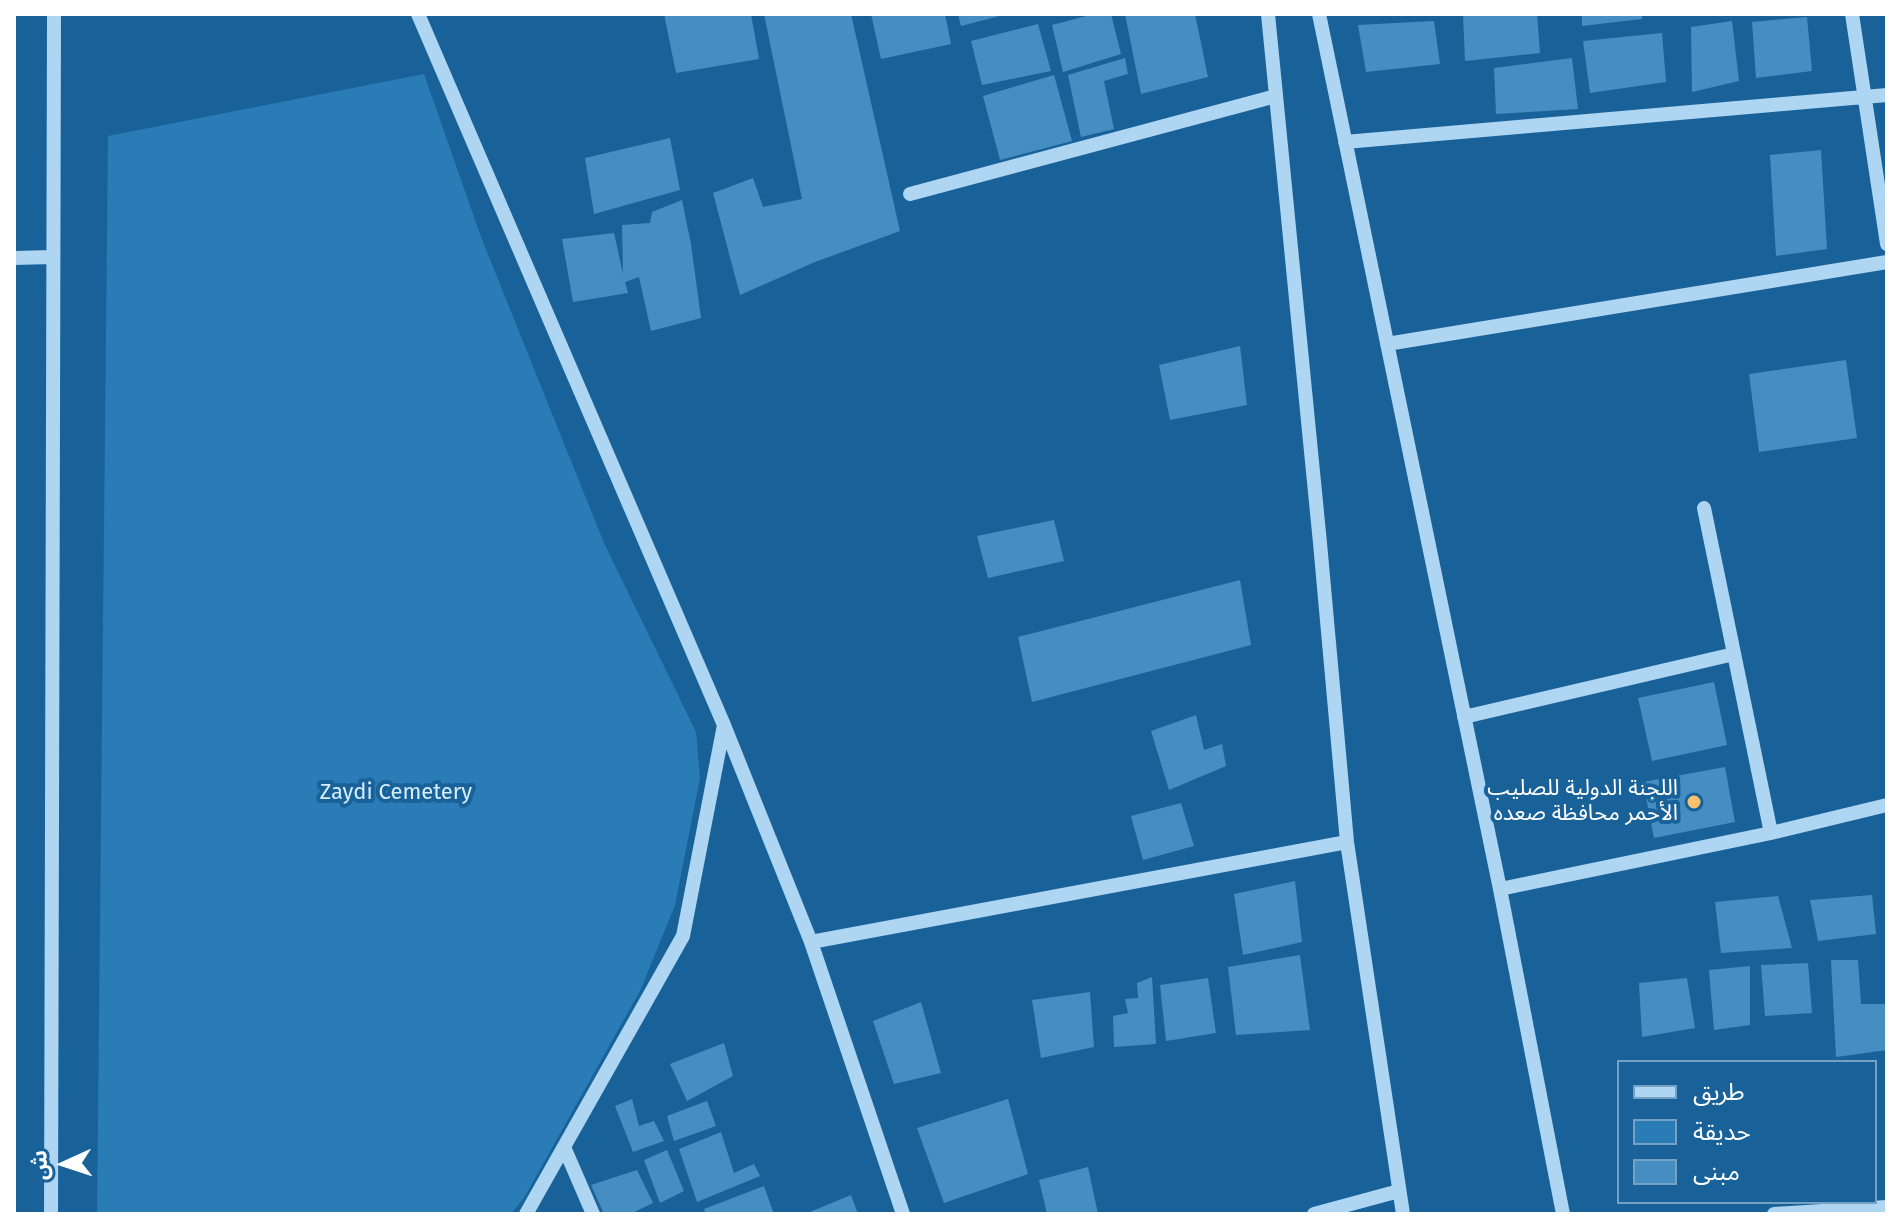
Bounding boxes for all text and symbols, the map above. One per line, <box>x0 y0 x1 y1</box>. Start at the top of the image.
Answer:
place label: اللجنة الدولية للصليب الأحمر محافظة صعده <box>1487 776 1678 828</box>
park label: Zaydi Cemetery <box>320 780 472 806</box>
marker: اللجنة الدولية للصليب الأحمر محافظة صعده <box>1685 793 1703 811</box>
legend <box>1617 1060 1877 1204</box>
text: طريق <box>1693 1078 1745 1106</box>
text: حديقة <box>1693 1118 1751 1146</box>
north arrow <box>24 1124 104 1204</box>
text: ش <box>25 1150 54 1181</box>
text: مبنى <box>1693 1158 1740 1186</box>

